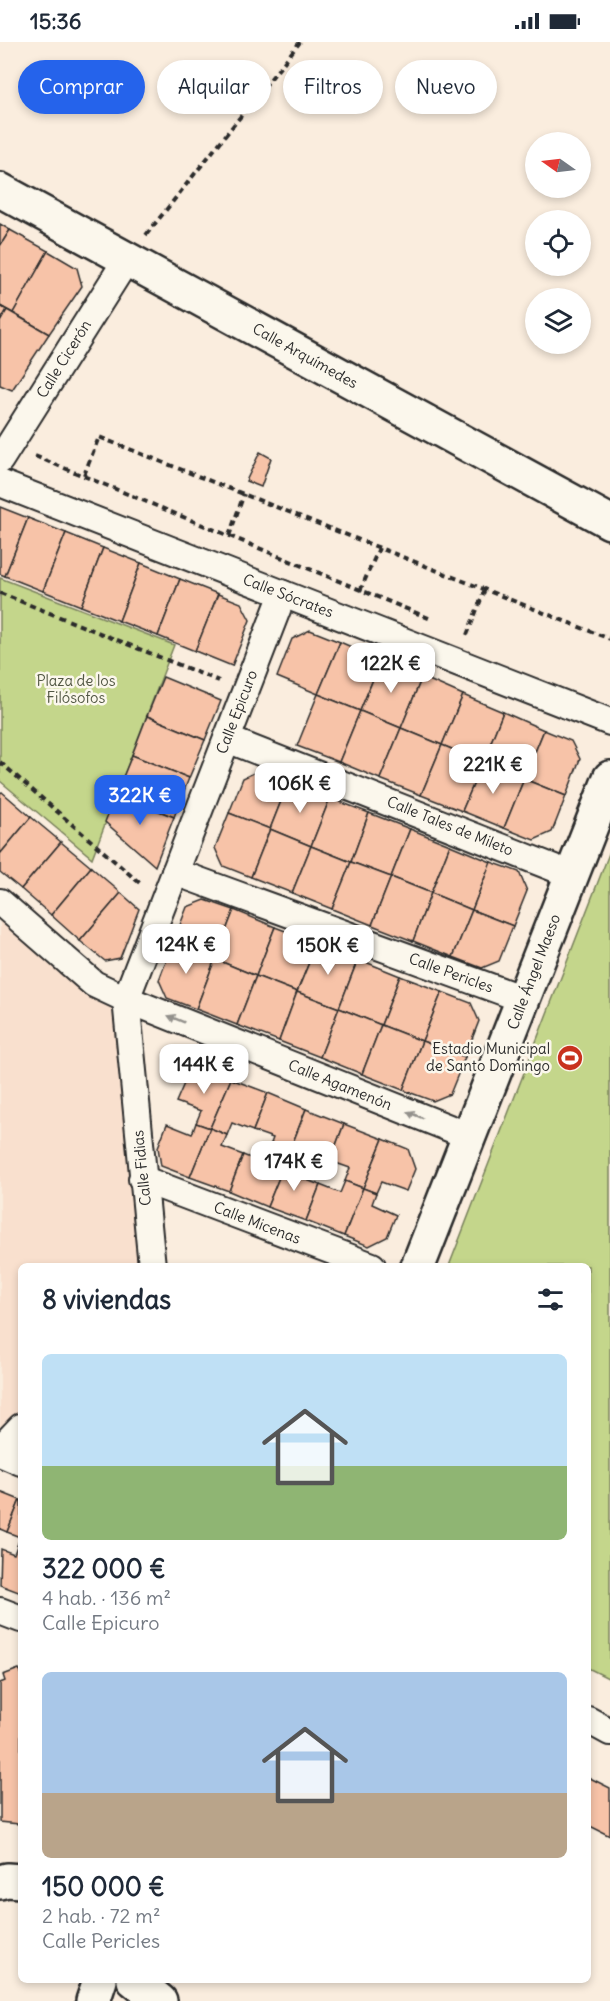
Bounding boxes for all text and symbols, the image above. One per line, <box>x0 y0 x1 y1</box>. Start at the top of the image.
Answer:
text: 15:36 <box>30 7 82 35</box>
chip: Comprar <box>18 60 145 114</box>
chip: Alquilar <box>157 60 271 114</box>
chip: Filtros <box>283 60 383 114</box>
chip: Nuevo <box>395 60 497 114</box>
north arrow <box>525 132 591 198</box>
map controls <box>525 132 591 354</box>
button: locate <box>525 210 591 276</box>
button: layers <box>525 288 591 354</box>
street label: Calle Cicerón <box>32 316 95 401</box>
street label: Calle Arquímedes <box>249 319 361 392</box>
street label: Calle Sócrates <box>240 570 336 622</box>
pin: 122K € <box>342 643 440 694</box>
text: 122K € <box>361 650 421 675</box>
street label: Calle Epicuro <box>212 667 261 756</box>
park label: Plaza de los Filósofos <box>36 671 116 707</box>
pin: 221K € <box>444 744 542 795</box>
text: 221K € <box>463 751 523 776</box>
pin: 106K € <box>251 763 349 814</box>
text: 106K € <box>269 770 331 795</box>
pin: 322K € <box>91 775 189 826</box>
text: 322K € <box>108 782 172 807</box>
street label: Calle Tales de Mileto <box>384 791 516 860</box>
street label: Calle Ángel Maeso <box>503 911 564 1032</box>
pin: 124K € <box>137 924 235 975</box>
pin: 150K € <box>279 925 377 976</box>
text: 124K € <box>156 931 216 956</box>
text: 150K € <box>297 932 359 957</box>
street label: Calle Pericles <box>406 948 496 997</box>
one-way arrow <box>166 1014 184 1024</box>
place label: Estadio Municipal de Santo Domingo <box>426 1039 550 1075</box>
sports icon: Estadio Municipal de Santo Domingo <box>555 1043 585 1073</box>
pin: 144K € <box>155 1044 253 1095</box>
text: 144K € <box>173 1051 235 1076</box>
street label: Calle Agamenón <box>285 1055 395 1114</box>
one-way arrow <box>406 1110 424 1119</box>
street label: Calle Fidias <box>128 1129 155 1207</box>
pin: 174K € <box>245 1141 343 1192</box>
text: 174K € <box>265 1148 323 1173</box>
street label: Calle Micenas <box>211 1197 304 1248</box>
text: 8 viviendas <box>42 1283 171 1316</box>
icon: filters <box>534 1283 567 1316</box>
icon: home <box>251 1393 359 1501</box>
text: 322 000 € <box>42 1552 166 1585</box>
text: 4 hab. · 136 m² <box>42 1585 171 1610</box>
text: Calle Epicuro <box>42 1610 160 1635</box>
icon: home <box>251 1711 359 1819</box>
text: 150 000 € <box>42 1870 165 1903</box>
text: 2 hab. · 72 m² <box>42 1903 160 1928</box>
text: Calle Pericles <box>42 1928 160 1953</box>

